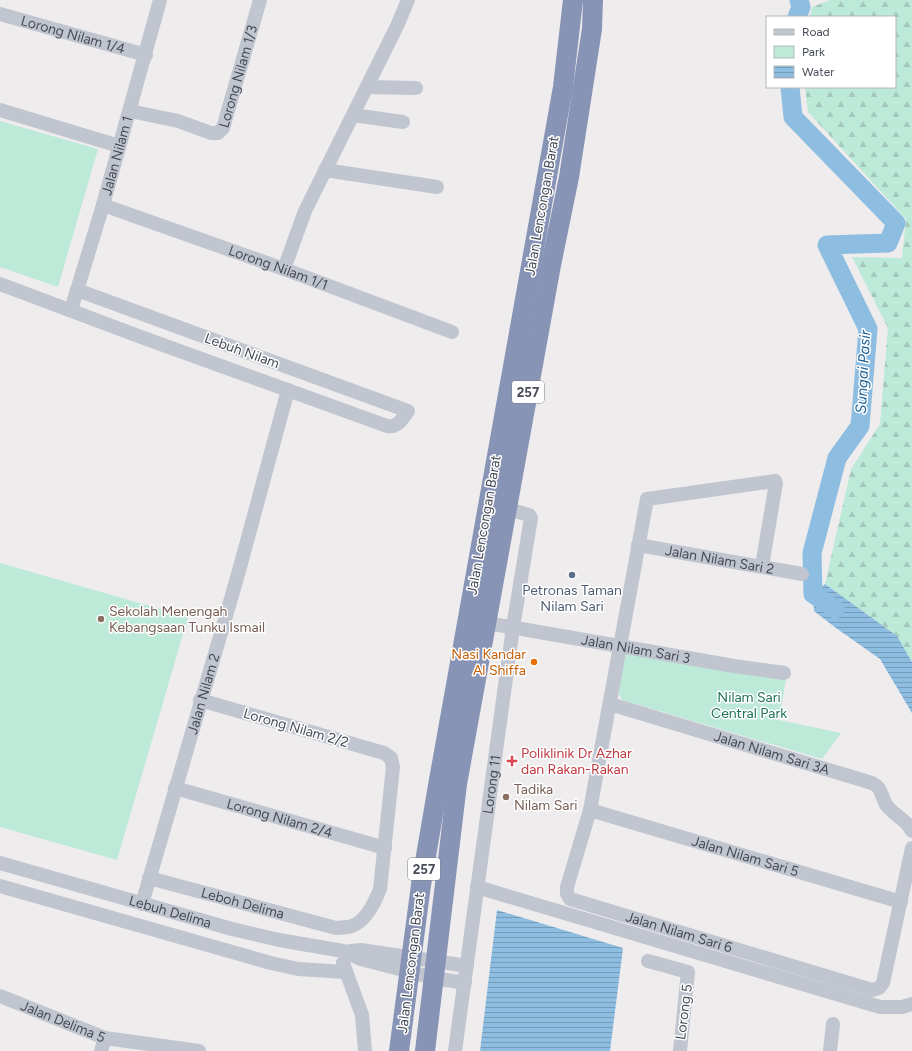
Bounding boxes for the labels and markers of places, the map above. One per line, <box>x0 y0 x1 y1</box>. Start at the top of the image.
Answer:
marker: Petronas Taman Nilam Sari <box>567 570 577 580</box>
place label: Petronas Taman Nilam Sari <box>522 582 622 615</box>
place label: Sekolah Menengah Kebangsaan Tunku Ismail <box>109 603 265 636</box>
marker: Sekolah Menengah Kebangsaan Tunku Ismail <box>96 614 106 624</box>
place label: Nasi Kandar Al Shiffa <box>451 646 526 679</box>
marker: Nasi Kandar Al Shiffa <box>529 657 539 667</box>
place label: Poliklinik Dr Azhar dan Rakan-Rakan <box>521 745 632 778</box>
marker: Poliklinik Dr Azhar dan Rakan-Rakan <box>506 755 518 767</box>
place label: Tadika Nilam Sari <box>514 781 577 814</box>
marker: Tadika Nilam Sari <box>501 792 511 802</box>

